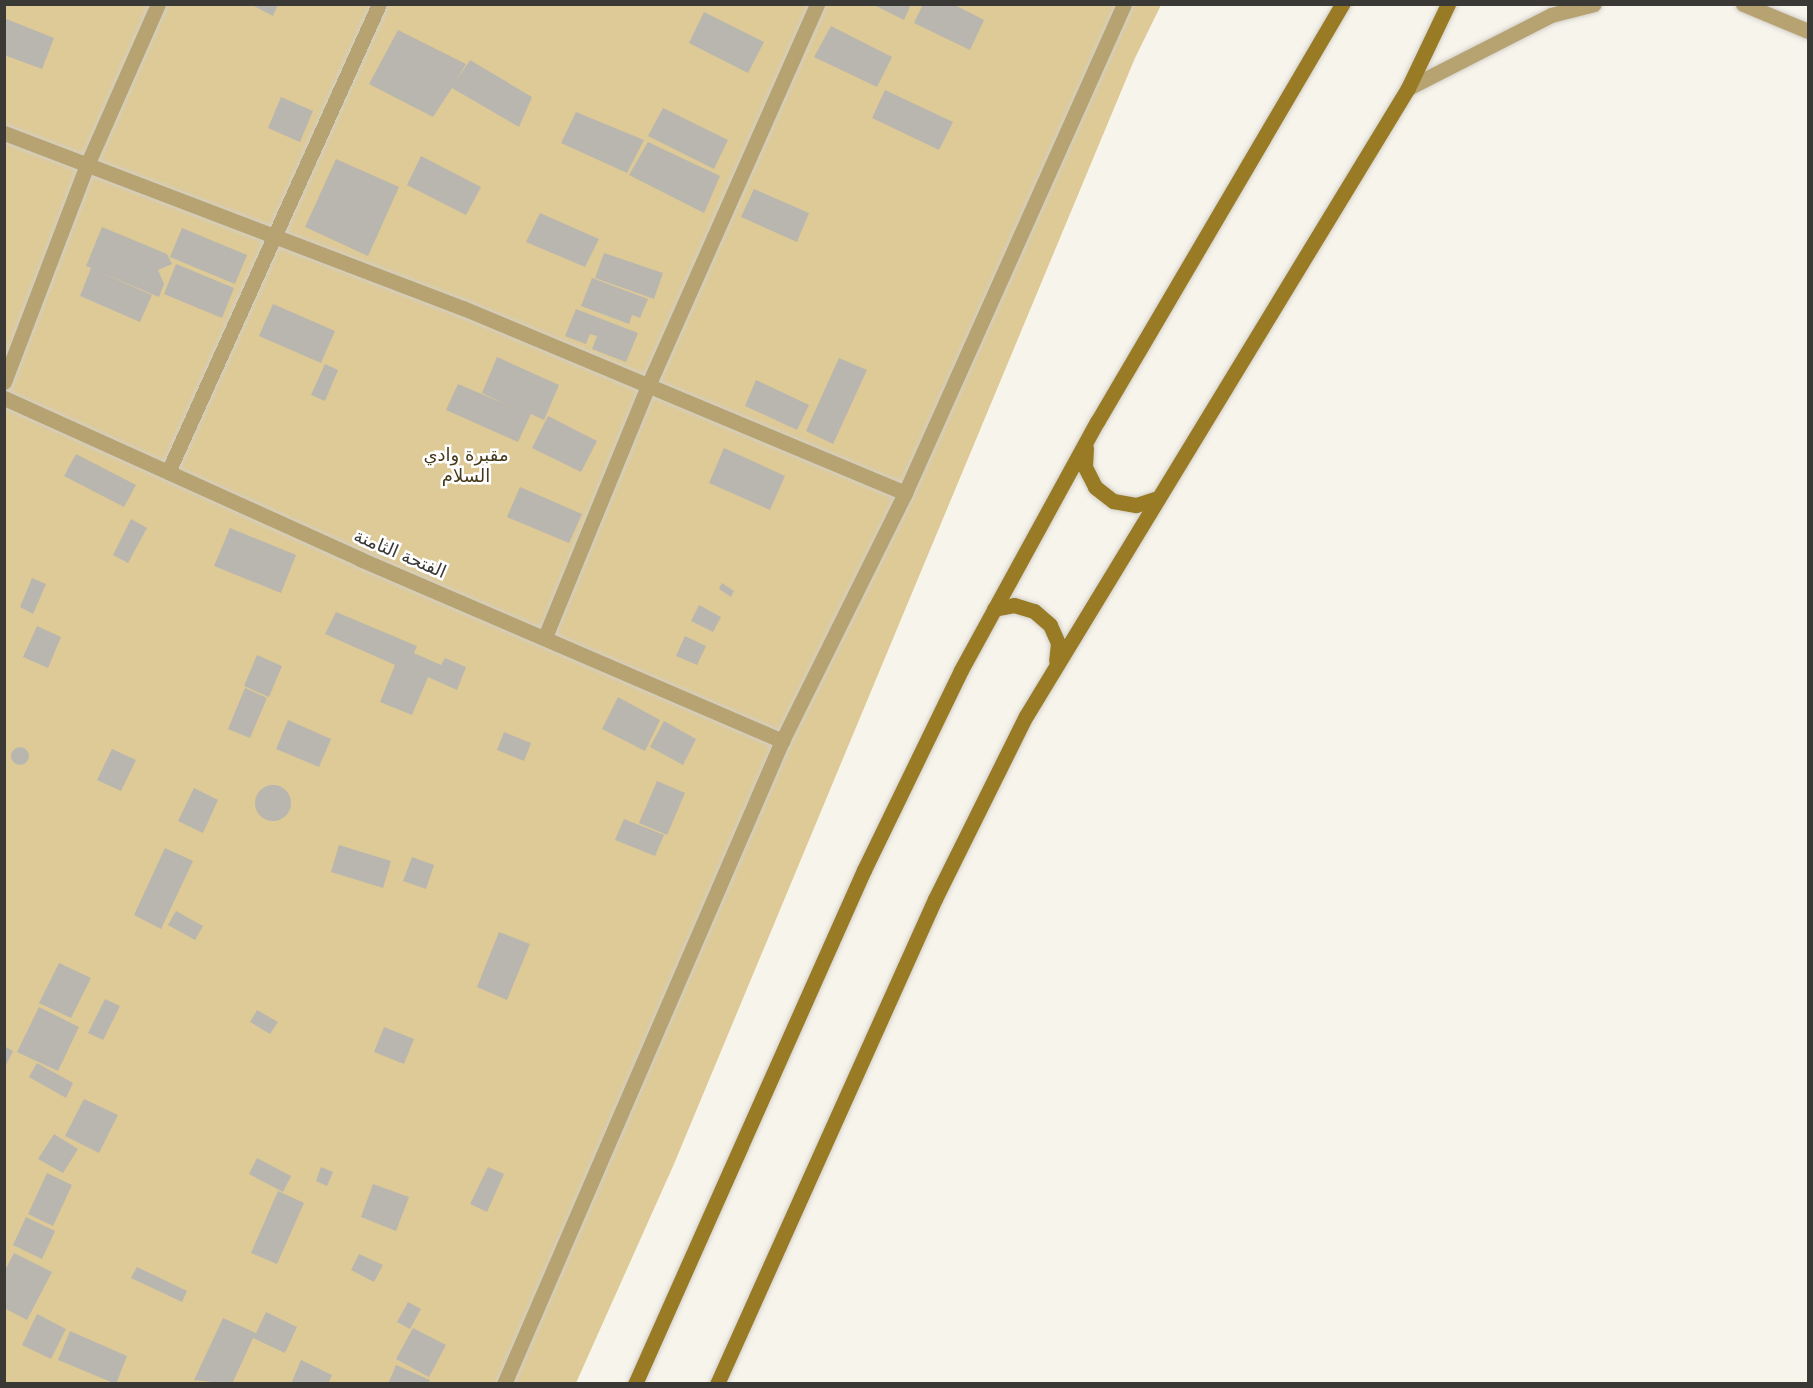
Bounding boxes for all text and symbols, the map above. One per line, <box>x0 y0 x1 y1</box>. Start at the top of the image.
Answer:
park label: مقبرة وادي السلام <box>423 445 509 488</box>
street label: الفتحة الثامنة <box>351 525 449 583</box>

